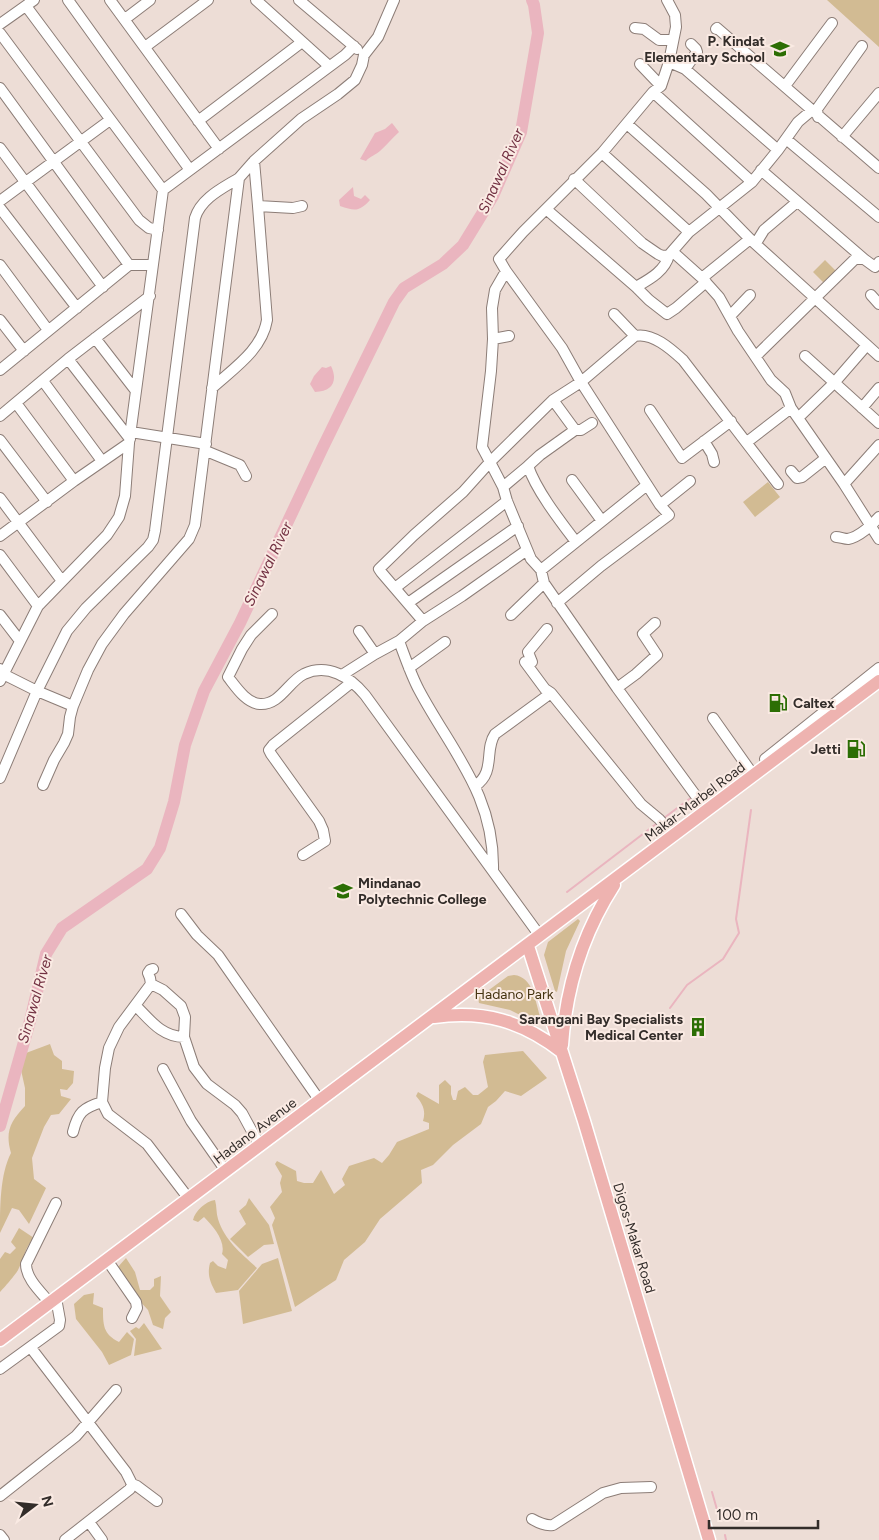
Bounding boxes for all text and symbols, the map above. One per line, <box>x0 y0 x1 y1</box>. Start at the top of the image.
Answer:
place label: P. Kindat Elementary School <box>644 33 765 66</box>
school or university icon: P. Kindat Elementary School <box>769 38 791 60</box>
water label: Sinawal River <box>474 125 528 216</box>
water label: Sinawal River <box>240 518 296 609</box>
fuel station icon: Caltex <box>767 692 789 714</box>
place label: Caltex <box>793 695 835 712</box>
fuel station icon: Jetti <box>845 738 867 760</box>
place label: Jetti <box>811 741 841 758</box>
street label: Makar-Marbel Road <box>641 759 749 845</box>
place label: Mindanao Polytechnic College <box>358 875 487 908</box>
school or university icon: Mindanao Polytechnic College <box>332 880 354 902</box>
water label: Sinawal River <box>14 952 56 1045</box>
park label: Hadano Park <box>474 986 554 1003</box>
place label: Sarangani Bay Specialists Medical Center <box>519 1011 684 1044</box>
building icon: Sarangani Bay Specialists Medical Center <box>687 1016 709 1038</box>
street label: Hadano Avenue <box>210 1094 300 1168</box>
street label: Digos-Makar Road <box>609 1181 659 1295</box>
north arrow <box>10 1480 60 1530</box>
text: N <box>37 1494 57 1509</box>
scale bar <box>709 1498 818 1530</box>
text: 100 m <box>716 1506 758 1524</box>

